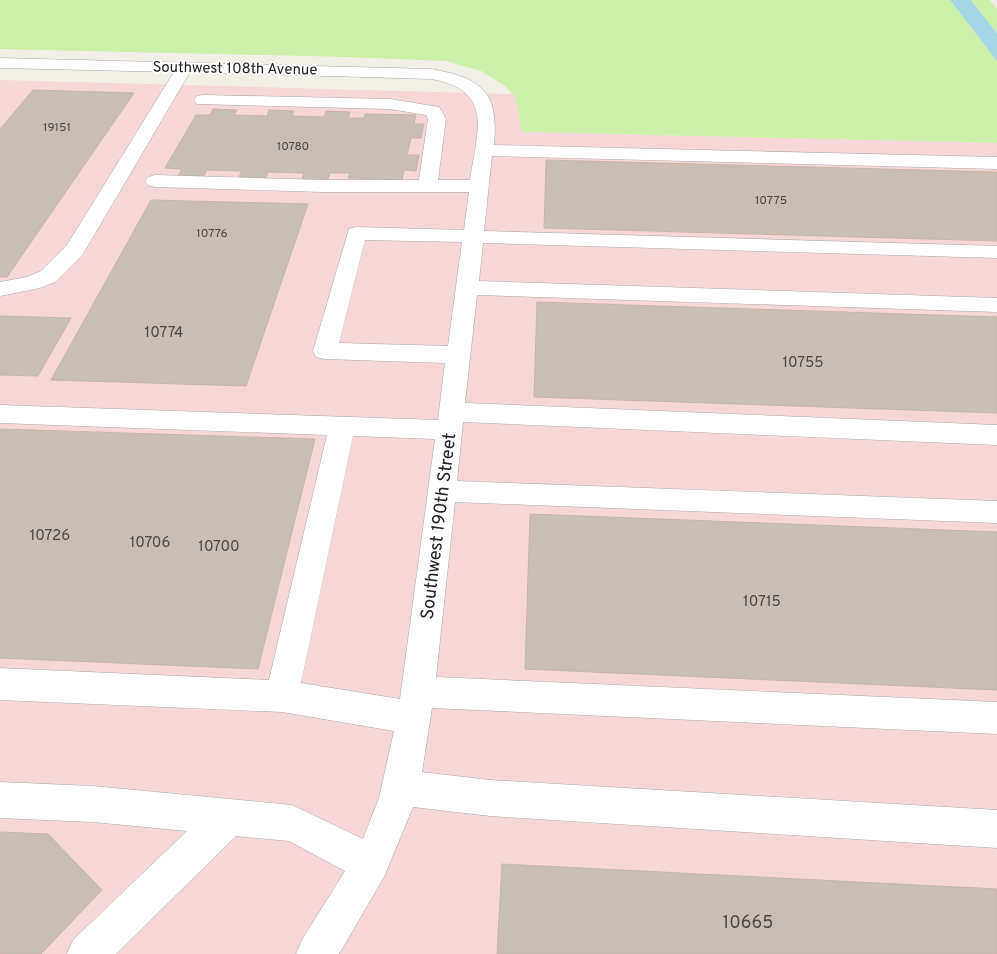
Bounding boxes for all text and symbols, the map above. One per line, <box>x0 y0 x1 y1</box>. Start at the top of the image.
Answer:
street label: Southwest 108th Avenue <box>152 59 318 80</box>
house number: 19151 <box>43 120 71 136</box>
house number: 10780 <box>277 139 309 155</box>
house number: 10775 <box>755 193 787 209</box>
house number: 10776 <box>196 226 228 242</box>
house number: 10774 <box>145 324 183 343</box>
house number: 10755 <box>782 354 824 373</box>
street label: Southwest 190th Street <box>417 432 462 621</box>
house number: 10726 <box>30 527 70 546</box>
house number: 10706 <box>130 534 170 553</box>
house number: 10700 <box>198 538 240 557</box>
house number: 10715 <box>743 593 781 612</box>
house number: 10665 <box>723 912 773 935</box>

